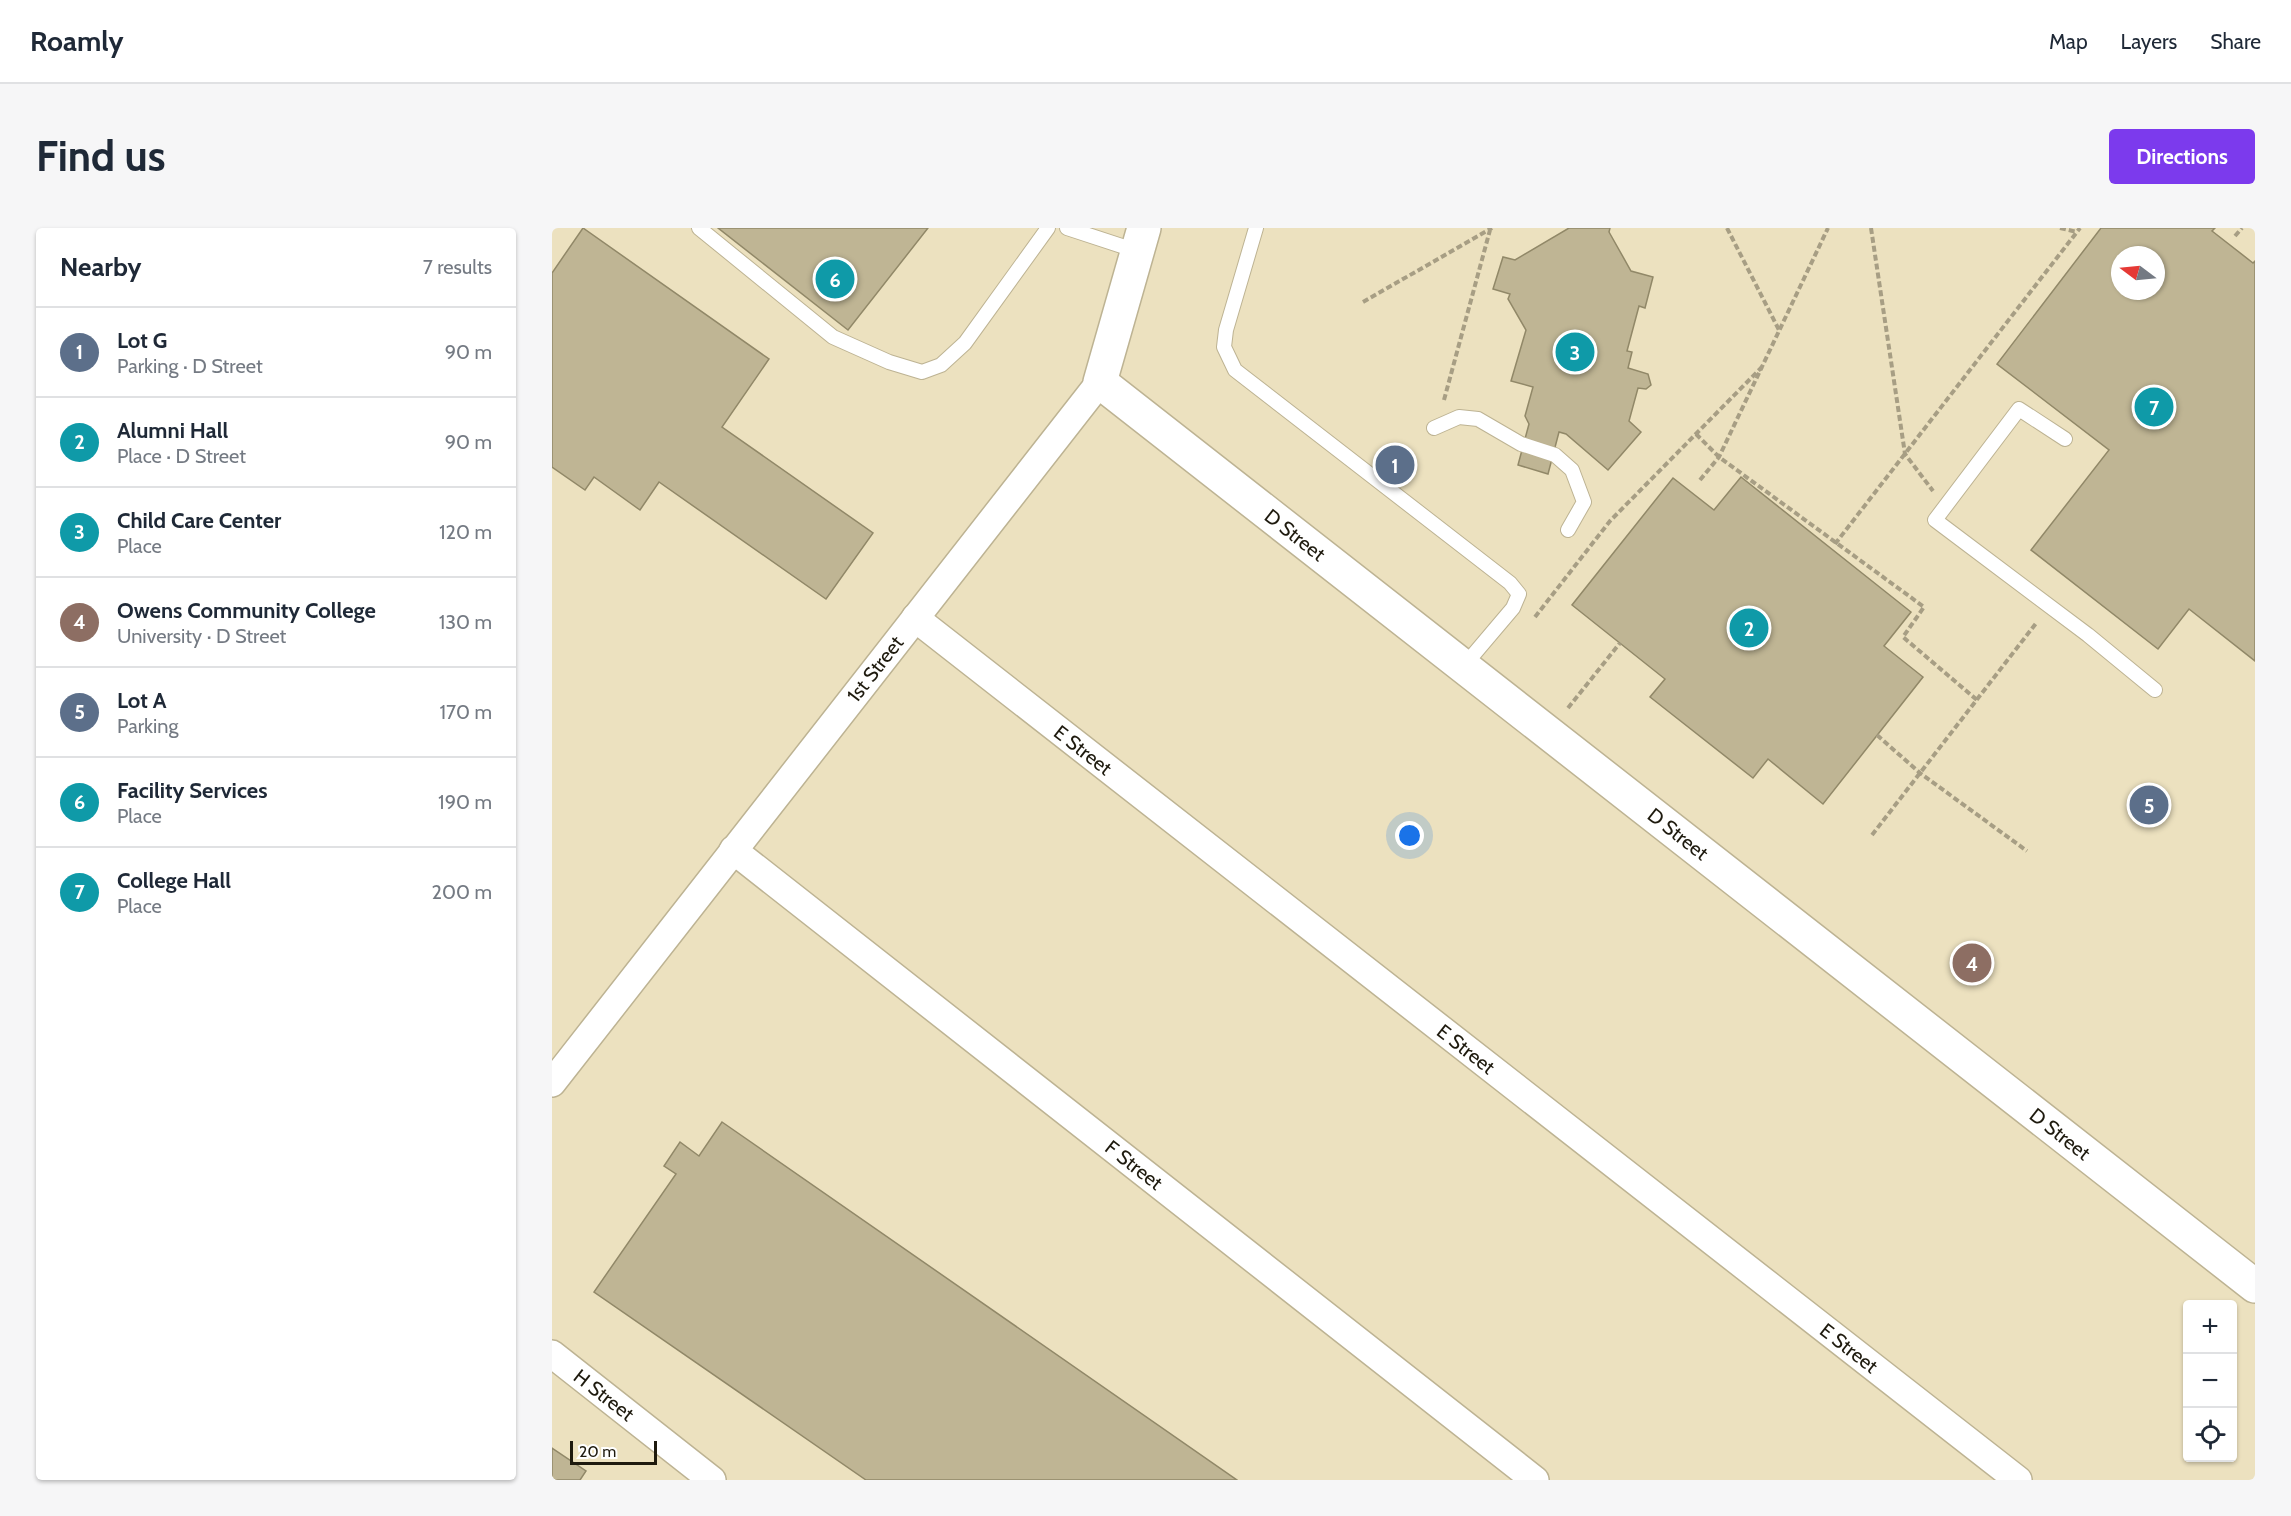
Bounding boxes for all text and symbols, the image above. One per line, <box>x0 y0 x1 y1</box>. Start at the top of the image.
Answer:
text: Roamly <box>30 24 124 58</box>
text: Map <box>2049 29 2088 54</box>
text: Layers <box>2121 29 2177 54</box>
text: Share <box>2210 29 2261 54</box>
button: Directions <box>2109 129 2255 184</box>
text: Find us <box>36 130 165 182</box>
north arrow <box>2111 246 2165 300</box>
text: Nearby <box>60 251 141 283</box>
text: 7 results <box>423 255 492 279</box>
pin: 6 <box>816 256 854 302</box>
text: Lot G <box>117 327 167 354</box>
pin: 3 <box>1556 330 1594 374</box>
text: 1 <box>76 340 83 364</box>
text: 90 m <box>445 340 492 364</box>
text: Parking · D Street <box>117 354 263 378</box>
pin: 7 <box>2134 384 2174 429</box>
text: Alumni Hall <box>117 417 228 444</box>
text: 2 <box>74 430 85 454</box>
text: 90 m <box>445 430 492 454</box>
pin: 1 <box>1376 442 1414 488</box>
text: Place · D Street <box>117 444 246 468</box>
street label: D Street <box>1260 504 1330 566</box>
text: Child Care Center <box>117 507 281 534</box>
text: 3 <box>74 520 85 544</box>
text: 120 m <box>439 520 492 544</box>
text: Place <box>117 534 162 558</box>
text: Owens Community College <box>117 597 376 624</box>
pin: 2 <box>1730 606 1768 650</box>
text: 4 <box>73 610 86 634</box>
text: 130 m <box>439 610 492 634</box>
text: University · D Street <box>117 624 286 648</box>
street label: 1st Street <box>842 631 908 707</box>
text: Lot A <box>117 687 167 714</box>
text: 5 <box>74 700 85 724</box>
text: 170 m <box>440 700 492 724</box>
text: Parking <box>117 714 178 738</box>
street label: E Street <box>1049 720 1117 780</box>
text: Facility Services <box>117 777 267 804</box>
pin: 5 <box>2130 782 2168 828</box>
text: 6 <box>74 790 85 814</box>
text: 190 m <box>438 790 492 814</box>
street label: D Street <box>1643 803 1713 865</box>
text: Place <box>117 804 162 828</box>
your location <box>1395 821 1424 850</box>
text: College Hall <box>117 867 231 894</box>
text: 7 <box>74 880 85 904</box>
text: 200 m <box>432 880 492 904</box>
text: Place <box>117 894 162 918</box>
pin: 4 <box>1952 940 1992 986</box>
street label: E Street <box>1432 1019 1500 1079</box>
street label: D Street <box>2025 1103 2095 1165</box>
street label: F Street <box>1100 1135 1168 1195</box>
map controls <box>2183 1300 2237 1462</box>
button: + <box>2183 1300 2237 1354</box>
street label: E Street <box>1815 1318 1883 1378</box>
button: − <box>2183 1354 2237 1408</box>
street label: H Street <box>569 1364 639 1426</box>
button: locate <box>2183 1408 2237 1462</box>
scale bar <box>570 1438 657 1466</box>
text: 20 m <box>579 1442 616 1461</box>

